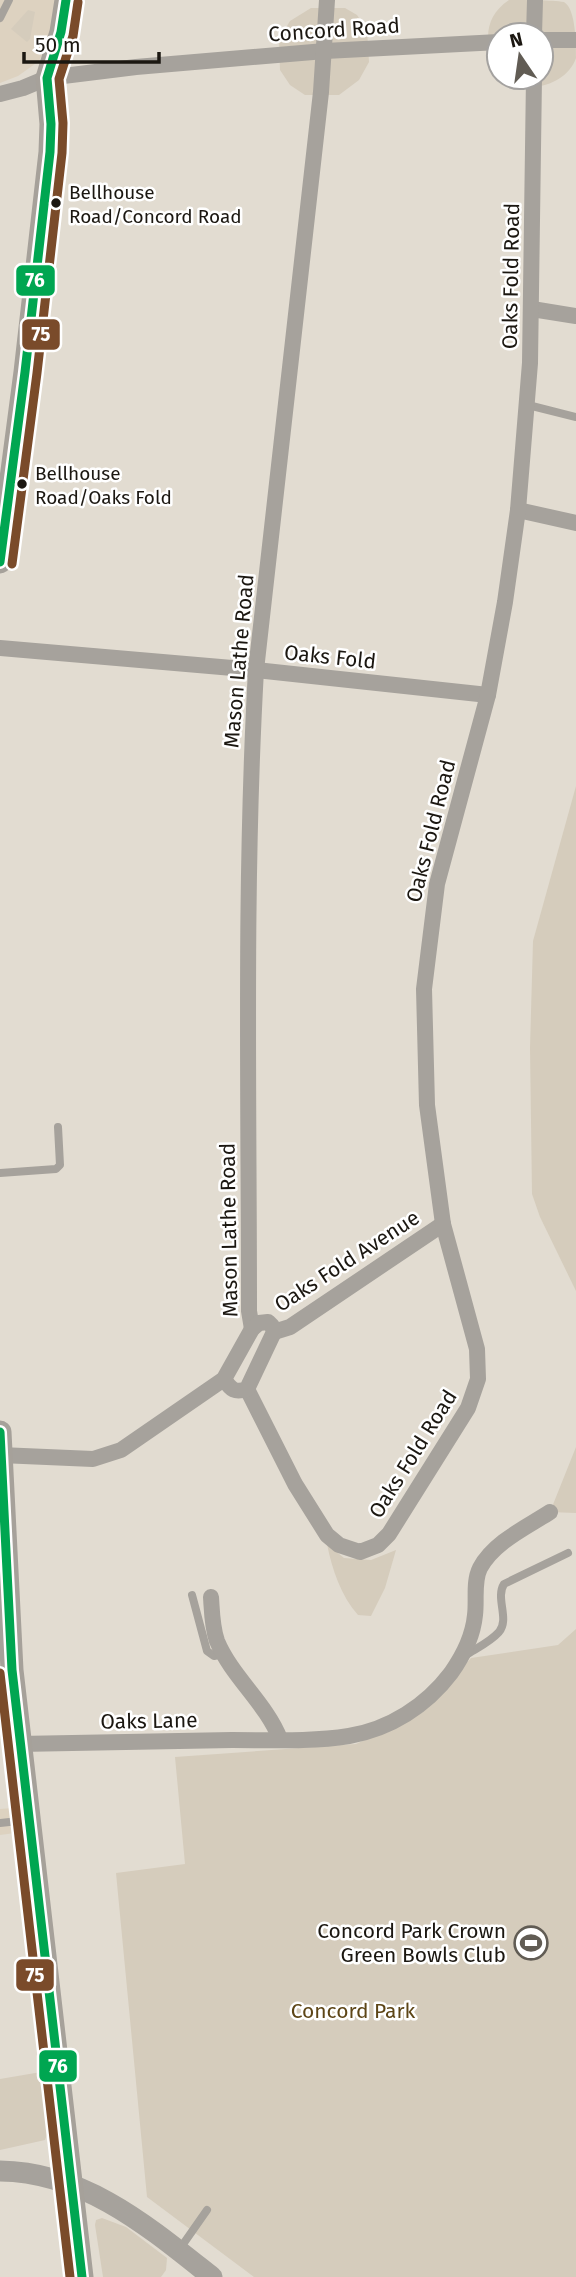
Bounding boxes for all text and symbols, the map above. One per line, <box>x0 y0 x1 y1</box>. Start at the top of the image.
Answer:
street label: Concord Road <box>267 12 401 48</box>
scale bar <box>24 21 159 65</box>
north arrow <box>485 21 555 91</box>
text: N <box>508 27 525 53</box>
text: 50 m <box>35 32 81 58</box>
place label: Bellhouse Road/Concord Road <box>69 181 242 228</box>
marker: Bellhouse Road/Concord Road <box>49 196 63 210</box>
street label: Oaks Fold Road <box>497 203 525 349</box>
line badge: 76 <box>15 264 56 297</box>
text: 76 <box>25 269 45 292</box>
line badge: 75 <box>21 318 61 351</box>
text: 75 <box>32 323 50 346</box>
place label: Bellhouse Road/Oaks Fold <box>35 462 172 509</box>
marker: Bellhouse Road/Oaks Fold <box>15 477 29 491</box>
street label: Mason Lathe Road <box>218 573 260 749</box>
street label: Oaks Fold <box>283 639 377 675</box>
street label: Oaks Fold Road <box>401 757 461 905</box>
street label: Mason Lathe Road <box>214 1143 244 1317</box>
street label: Oaks Fold Avenue <box>270 1204 424 1318</box>
street label: Oaks Fold Road <box>363 1385 463 1523</box>
street label: Oaks Lane <box>100 1707 198 1735</box>
place label: Concord Park Crown Green Bowls Club <box>317 1918 506 1968</box>
sports icon: Concord Park Crown Green Bowls Club <box>512 1924 550 1962</box>
line badge: 75 <box>15 1958 55 1992</box>
text: 75 <box>26 1964 44 1987</box>
park label: Concord Park <box>291 1998 416 2024</box>
line badge: 76 <box>38 2049 78 2083</box>
text: 76 <box>48 2055 68 2078</box>

